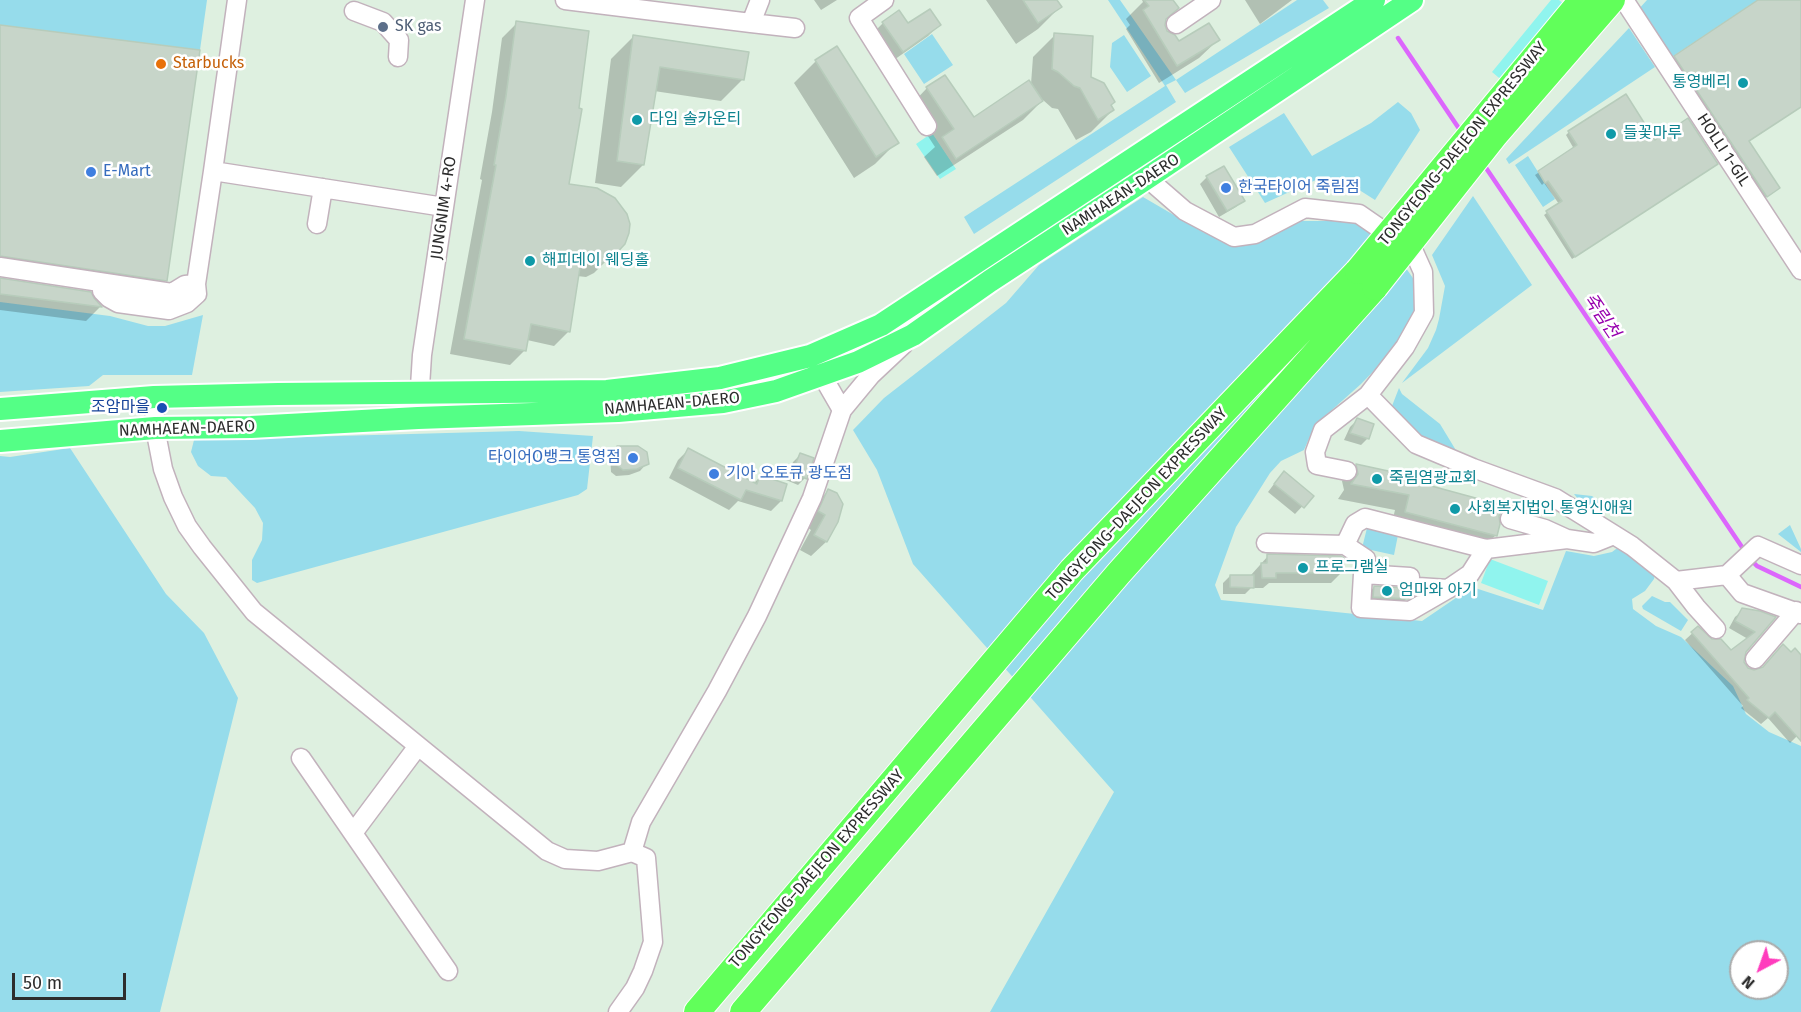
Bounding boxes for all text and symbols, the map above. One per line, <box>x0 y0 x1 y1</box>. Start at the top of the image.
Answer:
place label: SK gas <box>395 17 441 37</box>
marker: SK gas <box>376 20 390 34</box>
street label: TONGYEONG–DAEJEON EXPRESSWAY <box>1375 38 1551 250</box>
place label: Starbucks <box>173 54 244 74</box>
marker: Starbucks <box>154 57 168 71</box>
place label: 통영베리 <box>1672 73 1731 93</box>
marker: 통영베리 <box>1736 76 1750 90</box>
place label: 다임 솔카운티 <box>649 110 742 130</box>
street label: HOLLI 1-GIL <box>1692 110 1754 190</box>
marker: 다임 솔카운티 <box>630 113 644 127</box>
place label: 들꽃마루 <box>1623 124 1682 144</box>
marker: 들꽃마루 <box>1604 127 1618 141</box>
street label: NAMHAEAN-DAERO <box>1059 150 1183 240</box>
street label: JUNGNIM 4-RO <box>427 155 461 261</box>
place label: E-Mart <box>103 162 151 182</box>
marker: E-Mart <box>84 165 98 179</box>
place label: 한국타이어 죽림점 <box>1238 178 1360 198</box>
marker: 한국타이어 죽림점 <box>1219 181 1233 195</box>
place label: 해피데이 웨딩홀 <box>542 251 649 271</box>
marker: 해피데이 웨딩홀 <box>523 254 537 268</box>
water label: 죽림천 <box>1578 289 1624 343</box>
street label: NAMHAEAN-DAERO <box>603 389 741 419</box>
place label: 조암마을 <box>91 398 150 418</box>
marker: 조암마을 <box>155 401 169 415</box>
street label: TONGYEONG–DAEJEON EXPRESSWAY <box>1043 404 1231 604</box>
street label: NAMHAEAN-DAERO <box>119 417 255 441</box>
place label: 타이어O뱅크 통영점 <box>488 448 621 468</box>
marker: 타이어O뱅크 통영점 <box>626 451 640 465</box>
place label: 기아 오토큐 광도점 <box>726 464 852 484</box>
marker: 기아 오토큐 광도점 <box>707 467 721 481</box>
place label: 죽림염광교회 <box>1389 469 1477 489</box>
marker: 죽림염광교회 <box>1370 472 1384 486</box>
place label: 사회복지법인 통영신애원 <box>1467 499 1633 519</box>
marker: 사회복지법인 통영신애원 <box>1448 502 1462 516</box>
place label: 프로그램실 <box>1315 558 1389 578</box>
marker: 프로그램실 <box>1296 561 1310 575</box>
place label: 엄마와 아기 <box>1399 581 1477 601</box>
marker: 엄마와 아기 <box>1380 584 1394 598</box>
street label: TONGYEONG–DAEJEON EXPRESSWAY <box>726 766 908 972</box>
north arrow <box>1729 940 1789 1000</box>
scale bar <box>15 961 129 999</box>
text: 50 m <box>23 972 62 994</box>
text: N <box>1738 972 1758 993</box>

